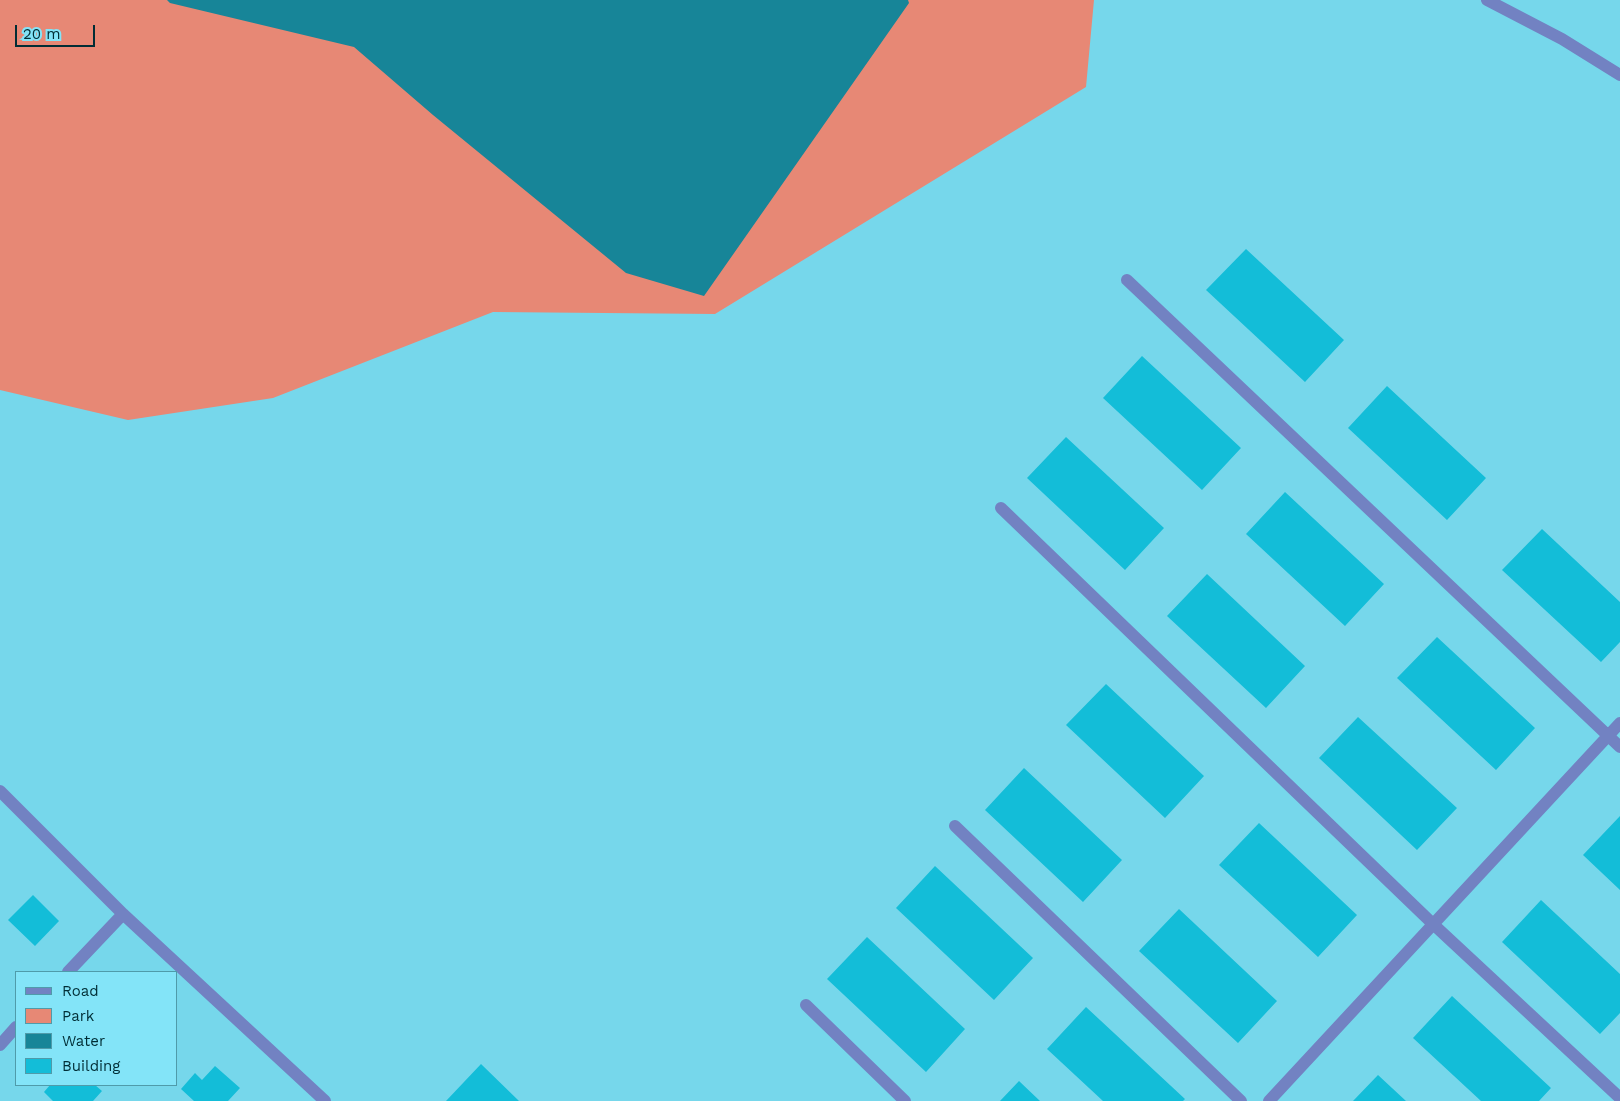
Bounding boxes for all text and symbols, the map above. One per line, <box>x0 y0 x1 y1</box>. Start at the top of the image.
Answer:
scale bar <box>18 15 98 47</box>
text: 20 m <box>23 25 61 43</box>
legend <box>15 971 178 1086</box>
text: Road <box>62 982 99 1000</box>
text: Park <box>62 1007 94 1025</box>
text: Water <box>62 1032 105 1050</box>
text: Building <box>62 1057 120 1075</box>

